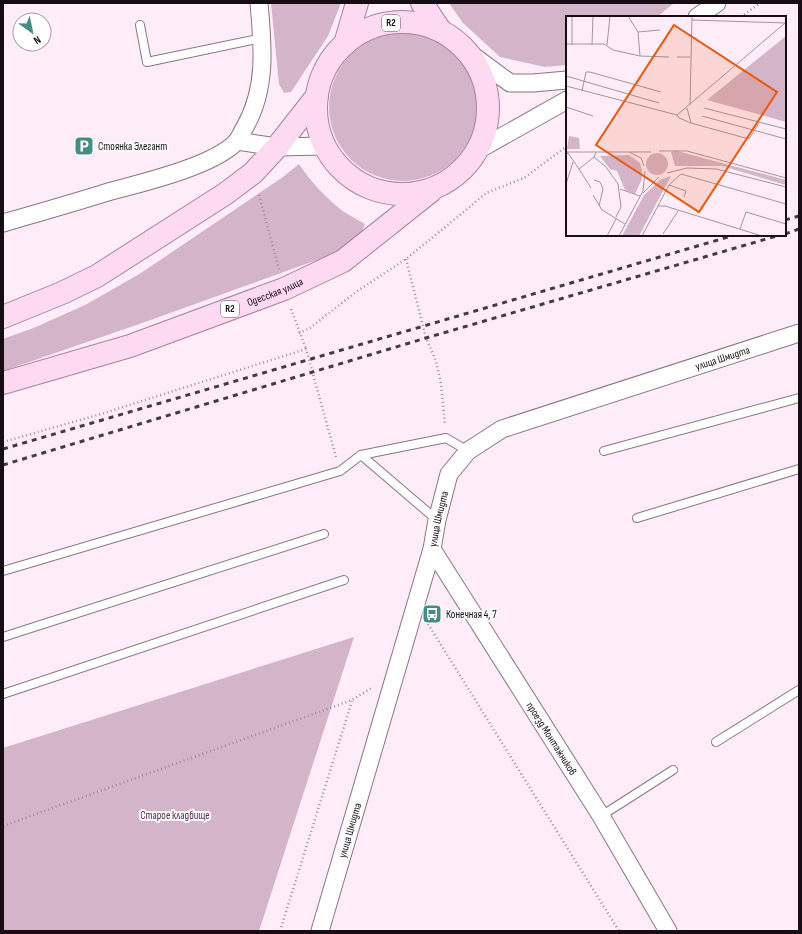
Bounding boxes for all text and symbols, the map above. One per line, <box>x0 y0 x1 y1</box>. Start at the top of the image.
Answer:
north arrow <box>12 12 52 52</box>
road number: R2 <box>382 15 400 31</box>
inset map <box>566 16 786 236</box>
text: N <box>31 33 43 47</box>
parking icon: Стоянка Элегант <box>73 135 95 157</box>
place label: Стоянка Элегант <box>98 140 167 153</box>
street label: Одесская улица <box>245 275 305 309</box>
road number: R2 <box>221 301 239 317</box>
street label: улица Шмидта <box>693 343 751 373</box>
street label: улица Шмидта <box>426 490 451 548</box>
bus stop icon: Конечная 4, 7 <box>421 603 443 625</box>
place label: Конечная 4, 7 <box>446 608 497 621</box>
street label: проезд Монтажников <box>524 699 580 778</box>
street label: улица Шмидта <box>335 801 364 859</box>
park label: Старое кладбище <box>140 809 210 822</box>

